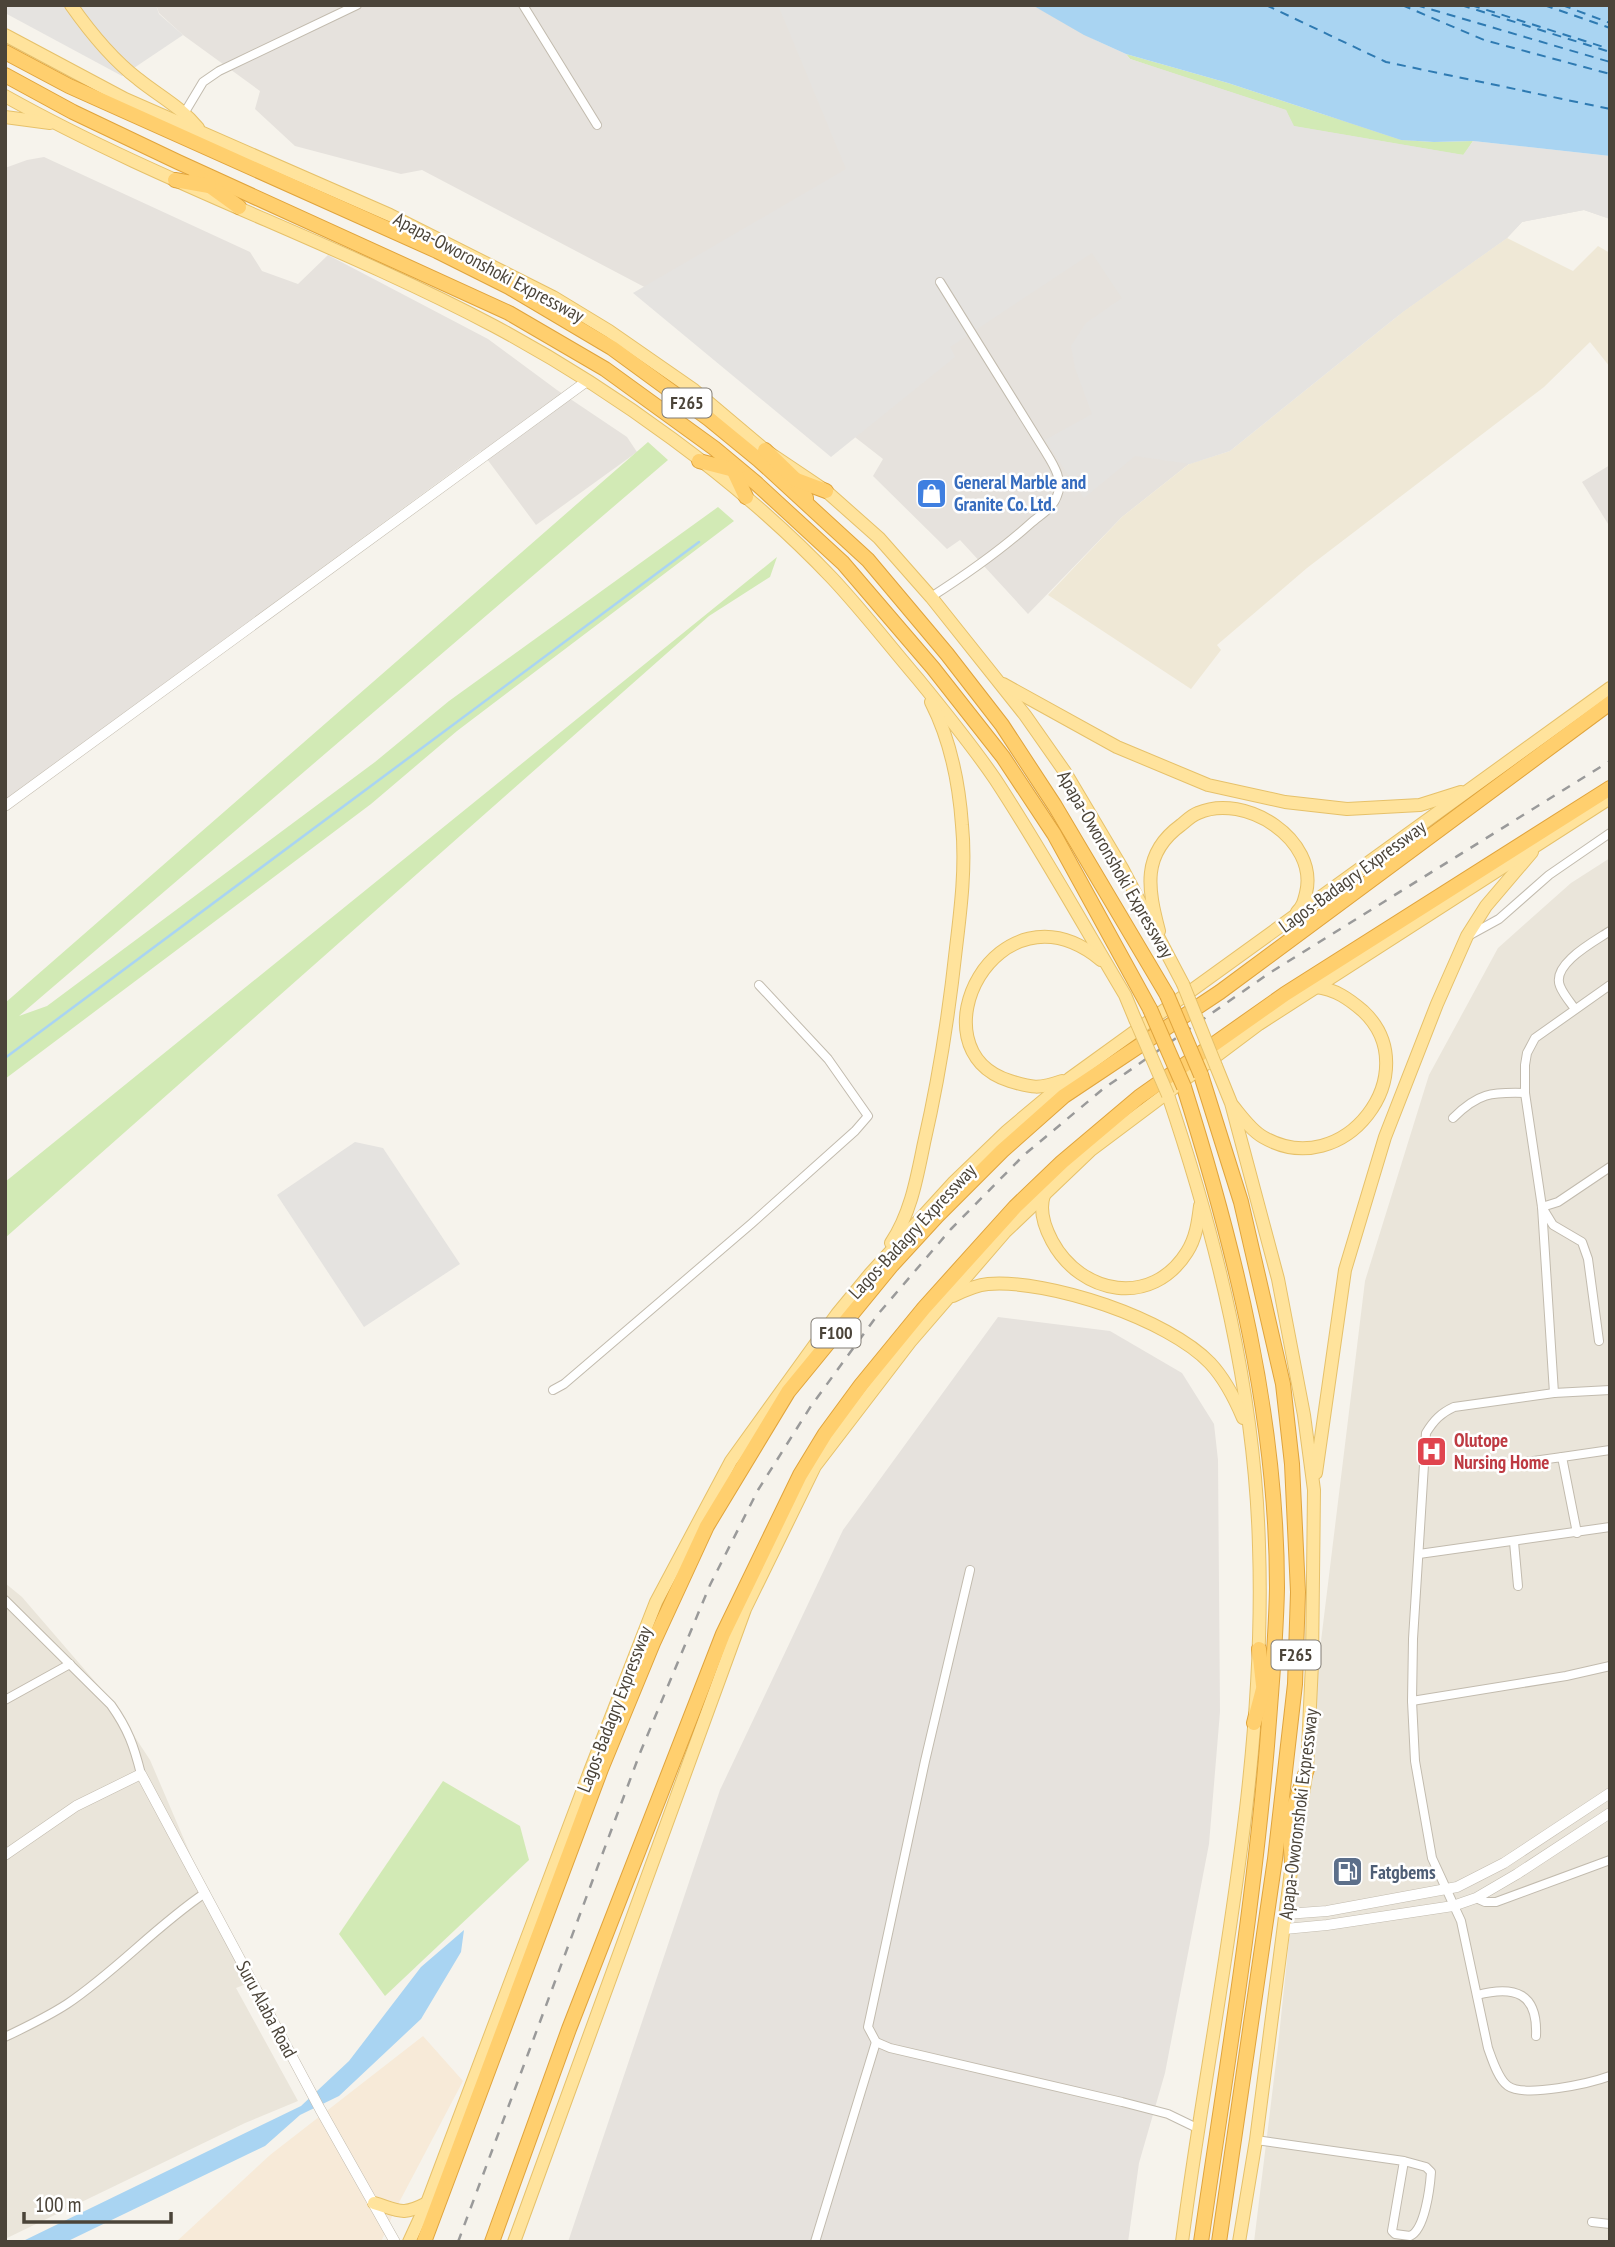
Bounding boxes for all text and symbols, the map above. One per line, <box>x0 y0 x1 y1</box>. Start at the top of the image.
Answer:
street label: Apapa-Oworonshoki Expressway <box>390 207 589 328</box>
road number: F265 <box>662 388 712 418</box>
place label: General Marble and Granite Co. Ltd. <box>954 470 1086 516</box>
shop icon: General Marble and Granite Co. Ltd. <box>914 476 948 510</box>
street label: Apapa-Oworonshoki Expressway <box>1053 766 1180 963</box>
street label: Lagos-Badagry Expressway <box>1274 814 1431 937</box>
street label: Lagos-Badagry Expressway <box>843 1158 981 1304</box>
road number: F100 <box>812 1318 860 1348</box>
place label: Olutope Nursing Home <box>1454 1428 1549 1474</box>
hospital icon: Olutope Nursing Home <box>1414 1434 1448 1468</box>
street label: Lagos-Badagry Expressway <box>571 1622 657 1795</box>
road number: F265 <box>1272 1640 1320 1670</box>
street label: Apapa-Oworonshoki Expressway <box>1273 1706 1323 1921</box>
fuel station icon: Fatgbems <box>1330 1855 1364 1889</box>
place label: Fatgbems <box>1370 1860 1436 1884</box>
street label: Suru Alaba Road <box>231 1956 303 2062</box>
scale bar <box>24 2180 172 2224</box>
text: 100 m <box>35 2191 81 2218</box>

